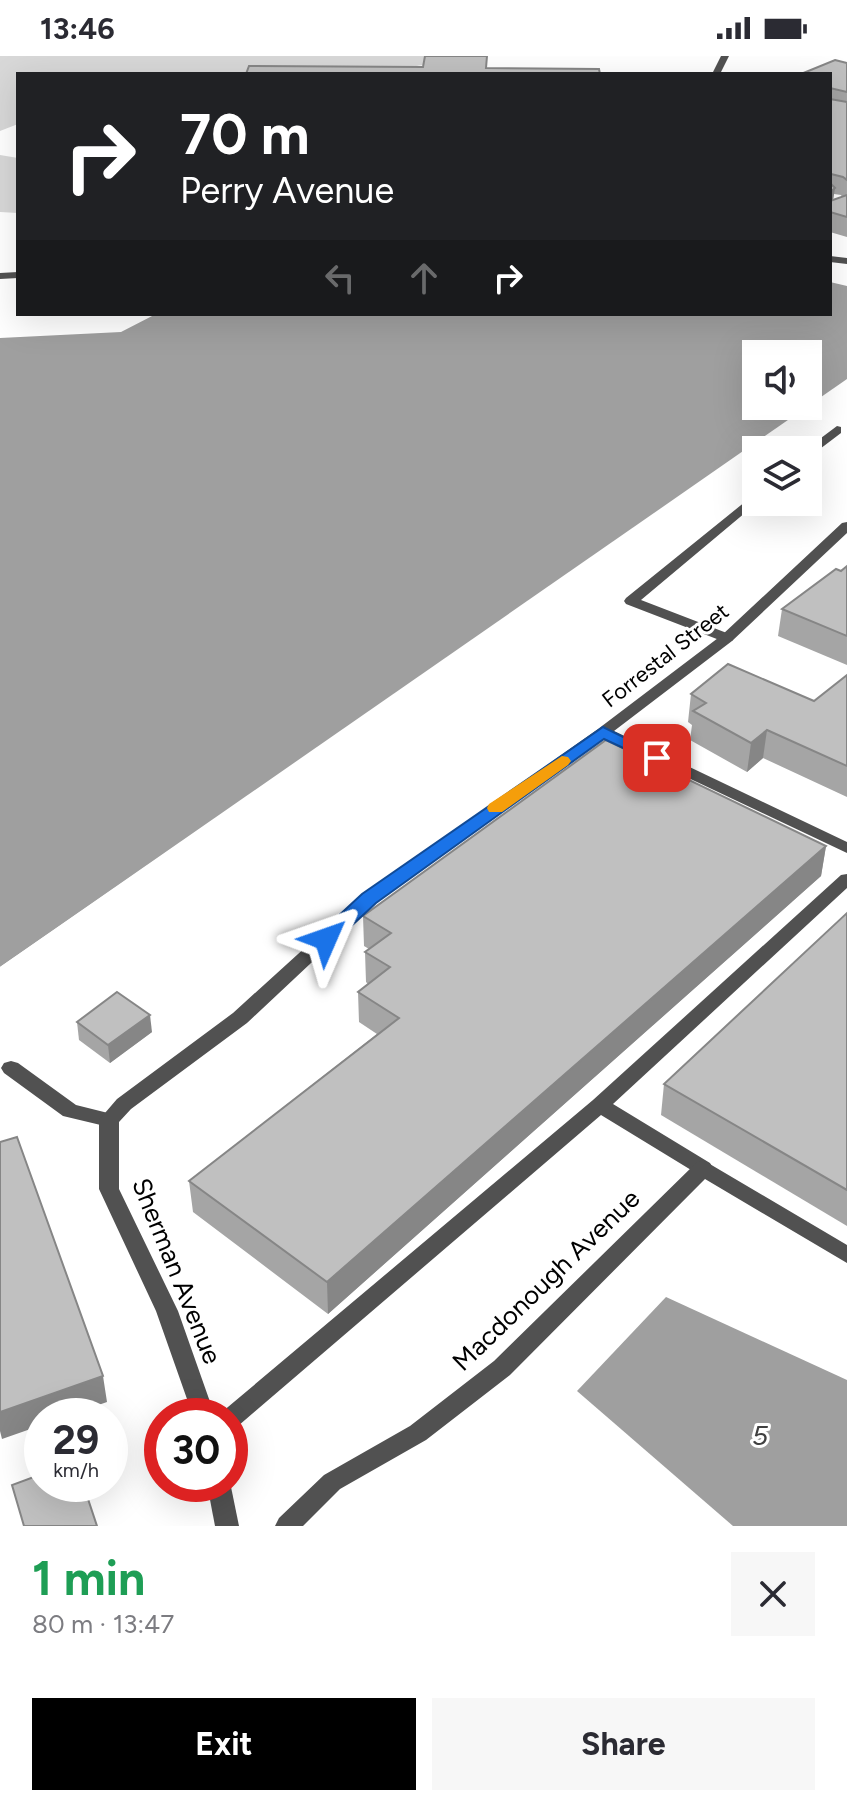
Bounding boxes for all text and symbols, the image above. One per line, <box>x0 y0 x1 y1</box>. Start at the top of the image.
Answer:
text: 13:46 <box>40 10 115 47</box>
text: 70 m <box>180 101 310 168</box>
icon: right <box>48 104 152 208</box>
text: Perry Avenue <box>180 169 394 212</box>
icon: left <box>318 256 362 300</box>
icon: ahead <box>402 256 446 300</box>
icon: right <box>486 256 530 300</box>
map controls <box>742 340 822 516</box>
button: sound <box>742 340 822 420</box>
button: layers <box>742 436 822 516</box>
street label: Forrestal Street <box>597 598 734 713</box>
pin <box>623 724 691 792</box>
icon: arrive <box>635 736 679 780</box>
position arrow <box>284 897 368 981</box>
street label: Sherman Avenue <box>125 1173 229 1369</box>
street label: Macdonough Avenue <box>446 1182 646 1378</box>
speed limit sign: 30 <box>144 1398 248 1502</box>
text: 29 <box>53 1416 99 1464</box>
water label: 5 <box>752 1418 768 1452</box>
text: km/h <box>53 1458 99 1482</box>
text: 1 min <box>32 1549 145 1607</box>
button: close <box>731 1552 815 1636</box>
text: 80 m · 13:47 <box>32 1608 174 1640</box>
button: Exit <box>32 1698 416 1790</box>
button: Share <box>432 1698 815 1790</box>

